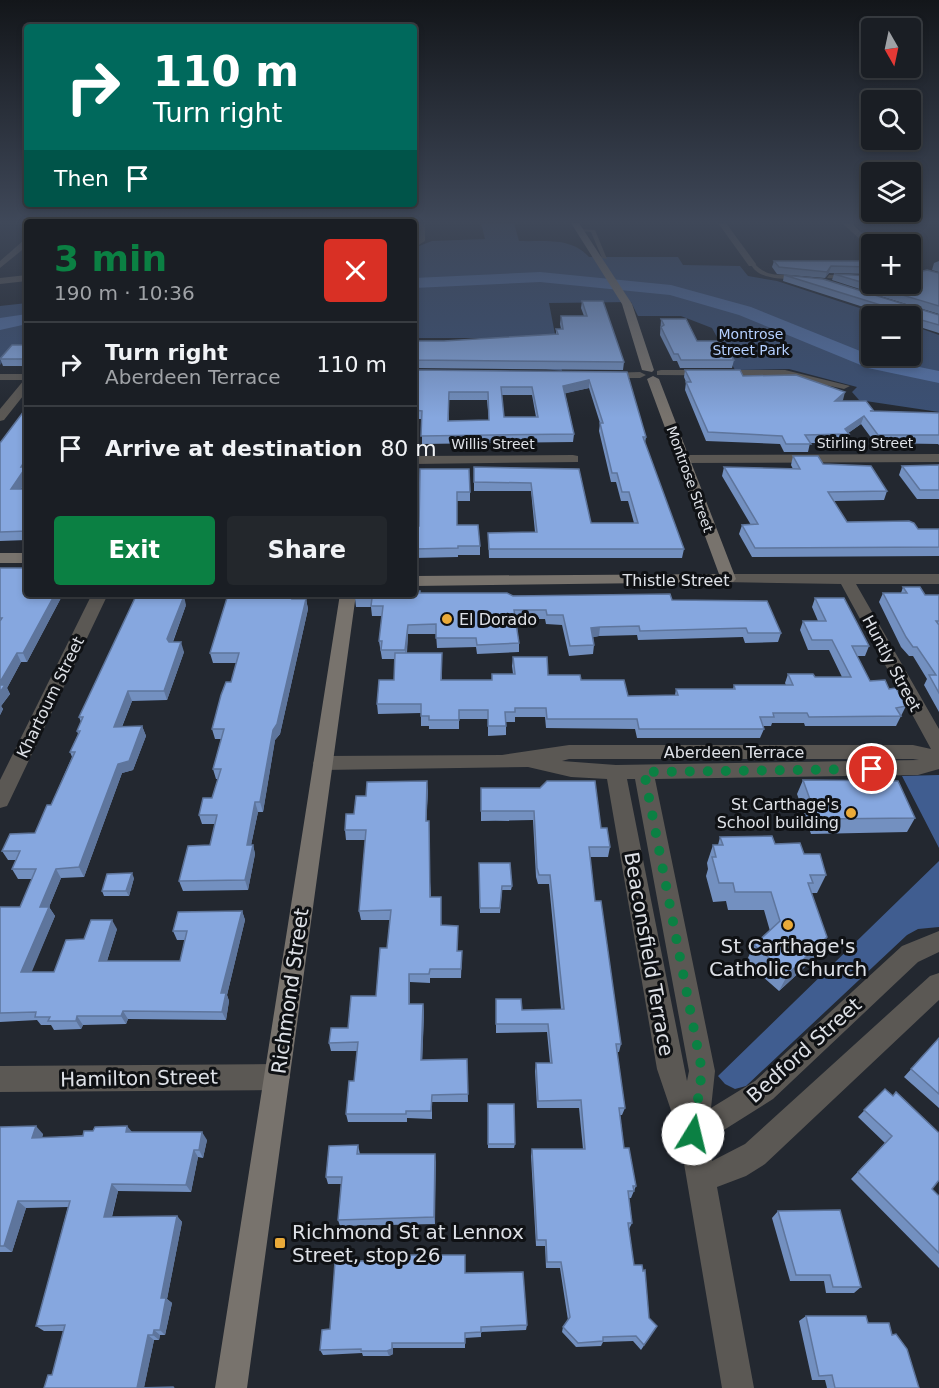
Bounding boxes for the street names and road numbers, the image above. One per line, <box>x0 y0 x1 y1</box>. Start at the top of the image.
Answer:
street label: Montrose Street <box>663 424 717 535</box>
street label: Stirling Street <box>817 435 914 451</box>
street label: Willis Street <box>451 436 535 452</box>
street label: Thistle Street <box>622 571 729 590</box>
street label: Huntly Street <box>858 612 925 715</box>
street label: Khartoum Street <box>13 634 88 761</box>
street label: Aberdeen Terrace <box>664 743 804 762</box>
street label: Beaconsfield Terrace <box>619 850 679 1058</box>
street label: Richmond Street <box>266 906 314 1076</box>
street label: Bedford Street <box>742 992 866 1108</box>
street label: Hamilton Street <box>60 1065 218 1091</box>

